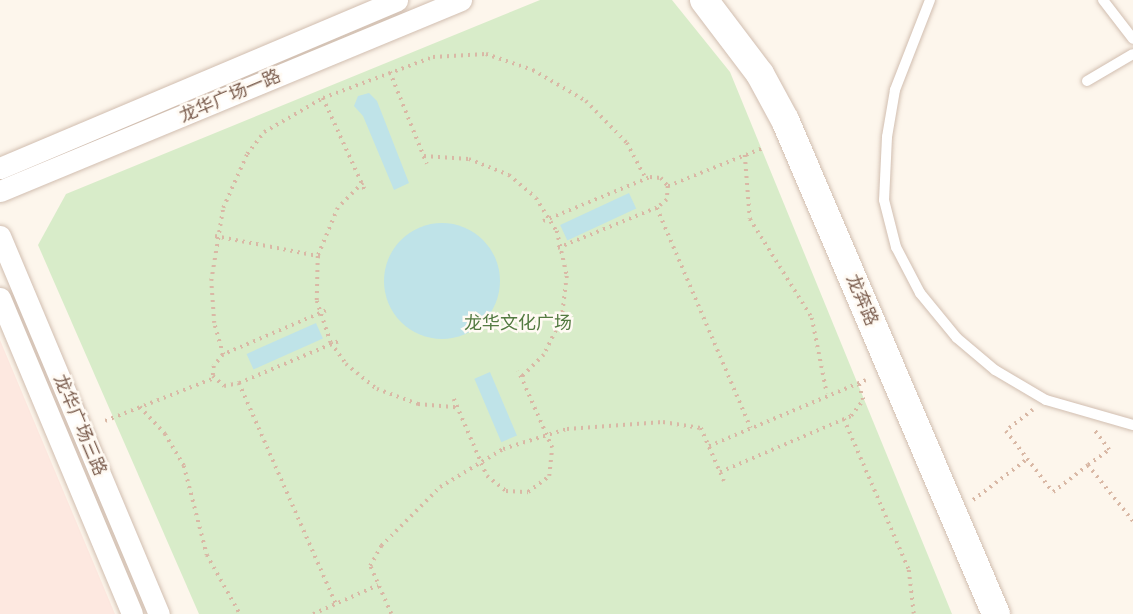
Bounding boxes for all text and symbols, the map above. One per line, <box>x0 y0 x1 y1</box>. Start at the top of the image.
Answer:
street label: 龙华广场一路 <box>176 65 284 127</box>
street label: 龙奔路 <box>842 271 882 329</box>
park label: 龙华文化广场 <box>464 312 572 334</box>
street label: 龙华广场三路 <box>49 371 111 479</box>

